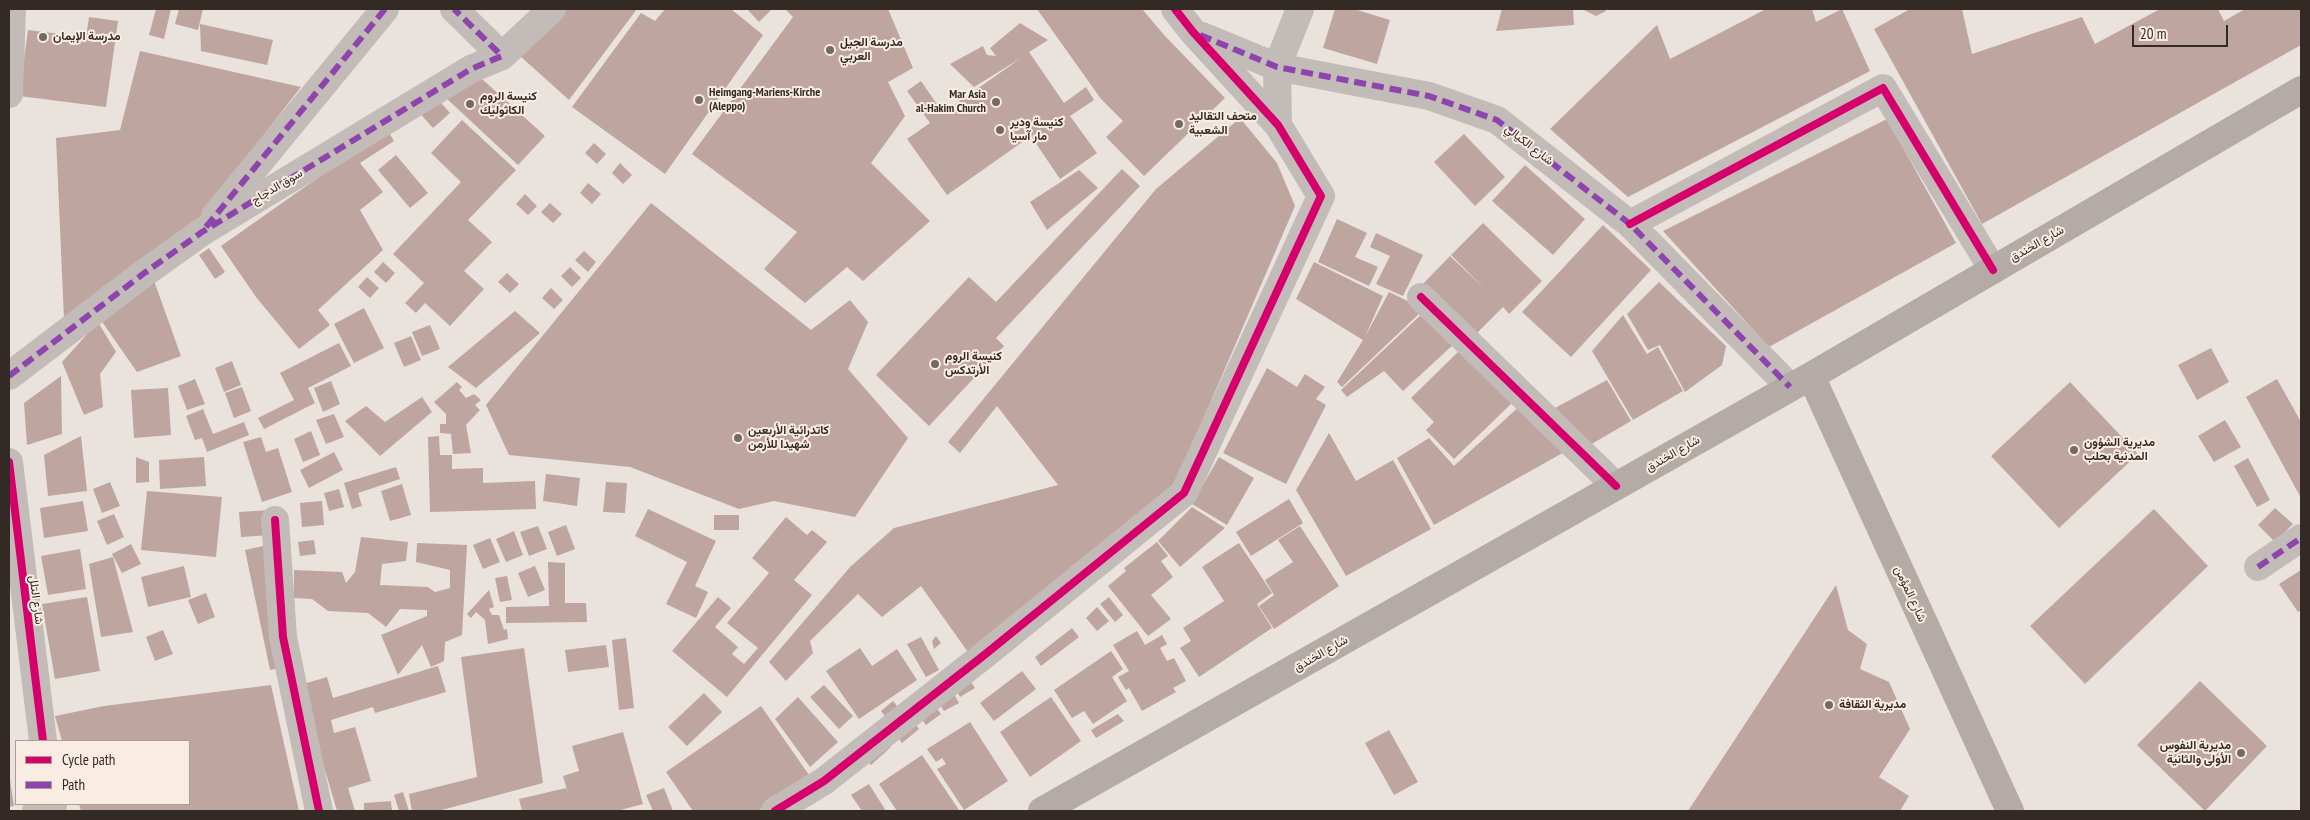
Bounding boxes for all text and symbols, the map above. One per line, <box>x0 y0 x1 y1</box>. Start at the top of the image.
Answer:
scale bar <box>2135 15 2231 47</box>
text: 20 m <box>2140 24 2166 43</box>
place label: مدرسة الإيمان <box>53 30 120 44</box>
marker: مدرسة الإيمان <box>37 31 49 43</box>
place label: مدرسة الجيل العربي <box>840 36 903 64</box>
marker: مدرسة الجيل العربي <box>824 44 836 56</box>
place label: Heimgang-Mariens-Kirche (Aleppo) <box>709 86 820 114</box>
place label: Mar Asia al-Hakim Church <box>916 88 986 116</box>
place label: كنيسة الروم الكاثوليك <box>480 90 537 118</box>
marker: Heimgang-Mariens-Kirche (Aleppo) <box>693 94 705 106</box>
marker: Mar Asia al-Hakim Church <box>990 96 1002 108</box>
marker: كنيسة الروم الكاثوليك <box>464 98 476 110</box>
place label: متحف التقاليد الشعبية <box>1189 110 1257 138</box>
place label: كنيسة ودير مار آسيا <box>1010 116 1063 144</box>
marker: متحف التقاليد الشعبية <box>1173 118 1185 130</box>
street label: شارع الكيالي <box>1502 122 1556 168</box>
marker: كنيسة ودير مار آسيا <box>994 124 1006 136</box>
street label: سوق الدجاج <box>249 166 305 208</box>
street label: شارع الخندق <box>2007 223 2067 265</box>
place label: كنيسة الروم الأرتدكس <box>945 350 1002 378</box>
marker: كنيسة الروم الأرتدكس <box>929 358 941 370</box>
place label: كاتدرائية الأربعين شهيدا للأرمن <box>748 424 829 452</box>
marker: كاتدرائية الأربعين شهيدا للأرمن <box>732 432 744 444</box>
street label: شارع الخندق <box>1643 433 1703 475</box>
place label: مديرية الشؤون المدنية بحلب <box>2084 436 2155 464</box>
marker: مديرية الشؤون المدنية بحلب <box>2068 444 2080 456</box>
street label: شارع المؤمن <box>1891 564 1929 624</box>
street label: شارع التلل <box>26 575 46 625</box>
street label: شارع الخندق <box>1291 633 1351 675</box>
place label: مديرية الثقافة <box>1839 698 1906 712</box>
marker: مديرية الثقافة <box>1823 699 1835 711</box>
place label: مديرية النفوس الأولى والثانية <box>2160 739 2231 767</box>
legend <box>15 740 190 805</box>
marker: مديرية النفوس الأولى والثانية <box>2235 747 2247 759</box>
text: Cycle path <box>62 750 115 769</box>
text: Path <box>62 775 85 794</box>

